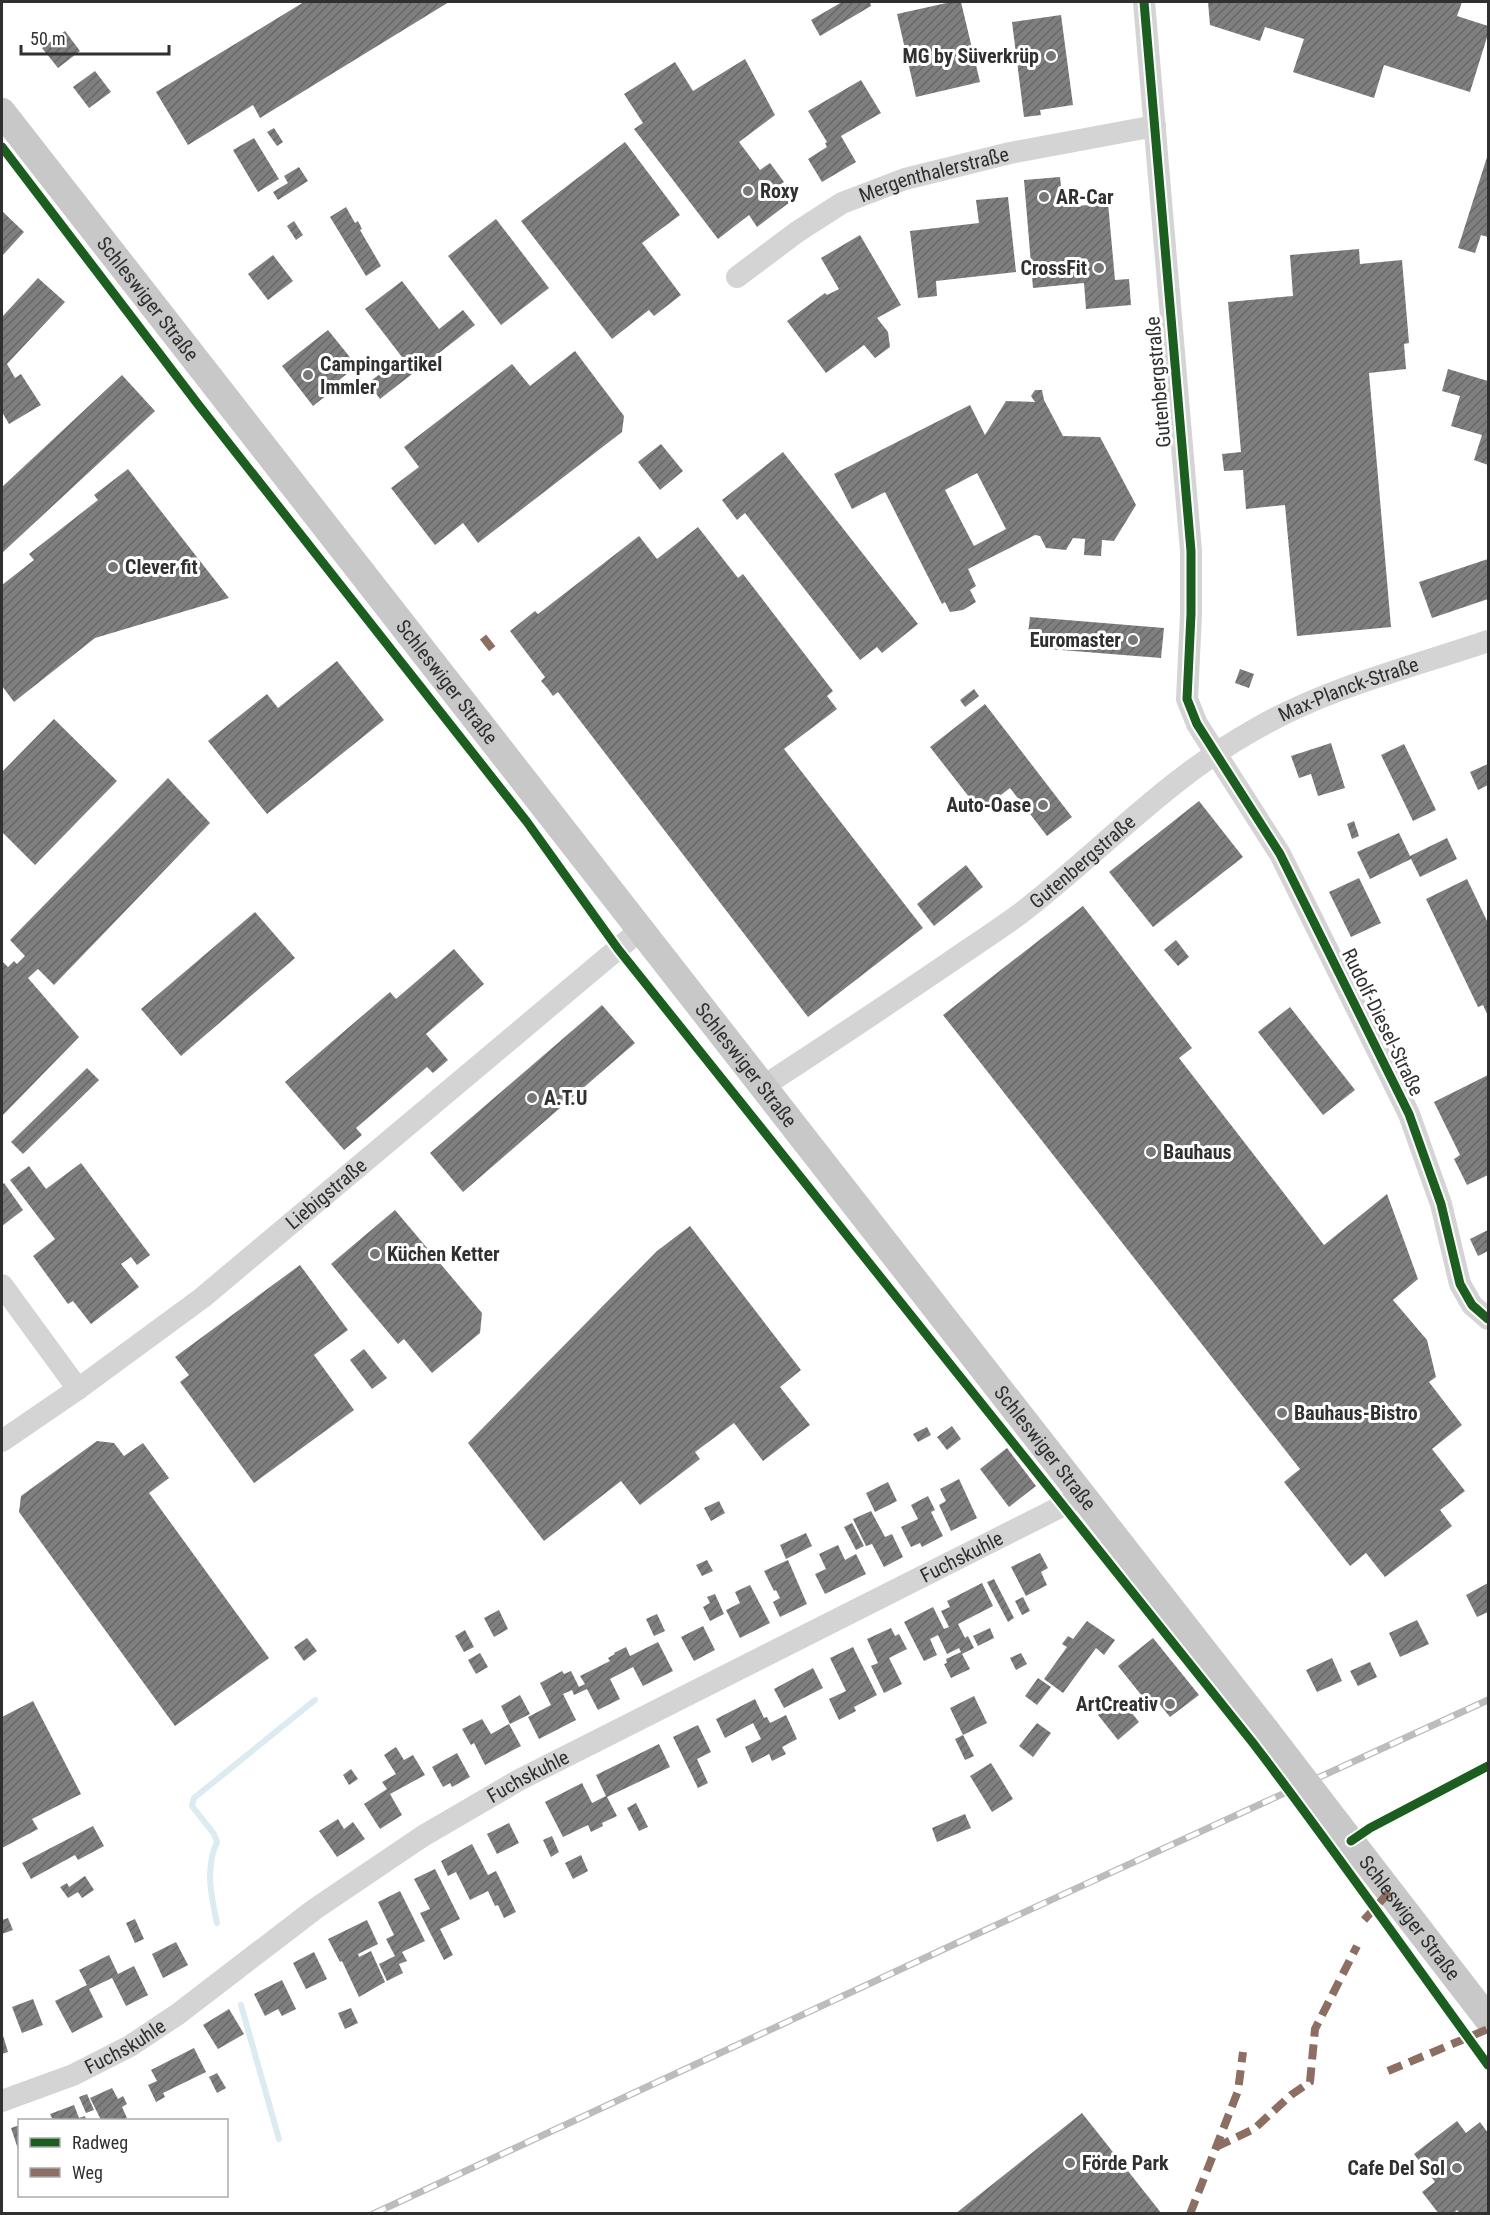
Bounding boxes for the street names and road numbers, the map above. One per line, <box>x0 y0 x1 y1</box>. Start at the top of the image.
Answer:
street label: Mergenthalerstraße <box>856 142 1011 207</box>
street label: Schleswiger Straße <box>92 232 204 366</box>
street label: Gutenbergstraße <box>1140 315 1176 449</box>
street label: Schleswiger Straße <box>391 615 503 749</box>
street label: Max-Planck-Straße <box>1274 652 1422 727</box>
street label: Gutenbergstraße <box>1025 810 1140 914</box>
street label: Rudolf-Diesel-Straße <box>1337 944 1429 1100</box>
street label: Schleswiger Straße <box>690 998 802 1132</box>
street label: Liebigstraße <box>281 1153 371 1234</box>
street label: Schleswiger Straße <box>989 1381 1101 1515</box>
street label: Fuchskuhle <box>916 1526 1007 1588</box>
street label: Fuchskuhle <box>483 1745 573 1808</box>
street label: Schleswiger Straße <box>1354 1851 1466 1985</box>
street label: Fuchskuhle <box>81 2014 170 2079</box>

